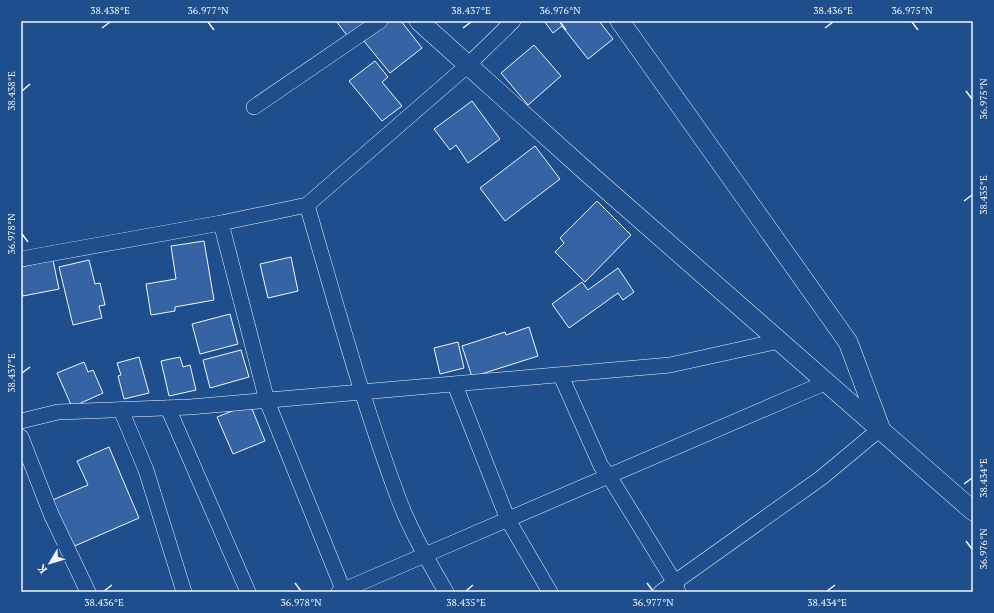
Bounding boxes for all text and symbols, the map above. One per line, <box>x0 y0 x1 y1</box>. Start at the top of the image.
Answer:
text: 38.438°E <box>90 4 130 17</box>
text: 36.977°N <box>188 4 229 17</box>
text: 38.437°E <box>451 4 491 17</box>
text: 36.976°N <box>540 4 581 17</box>
text: 38.436°E <box>813 4 853 17</box>
text: 36.975°N <box>892 4 933 17</box>
text: 38.438°E <box>5 71 18 111</box>
text: 36.975°N <box>977 78 990 120</box>
text: 38.435°E <box>977 175 990 215</box>
text: 36.978°N <box>5 213 18 255</box>
text: 38.437°E <box>5 353 18 393</box>
text: 38.434°E <box>977 458 990 498</box>
text: 36.976°N <box>977 528 990 570</box>
north arrow <box>30 543 70 583</box>
text: K <box>34 562 50 577</box>
text: 38.436°E <box>84 596 124 609</box>
text: 36.978°N <box>281 596 322 609</box>
text: 38.435°E <box>446 596 486 609</box>
text: 36.977°N <box>633 596 674 609</box>
text: 38.434°E <box>807 596 847 609</box>

